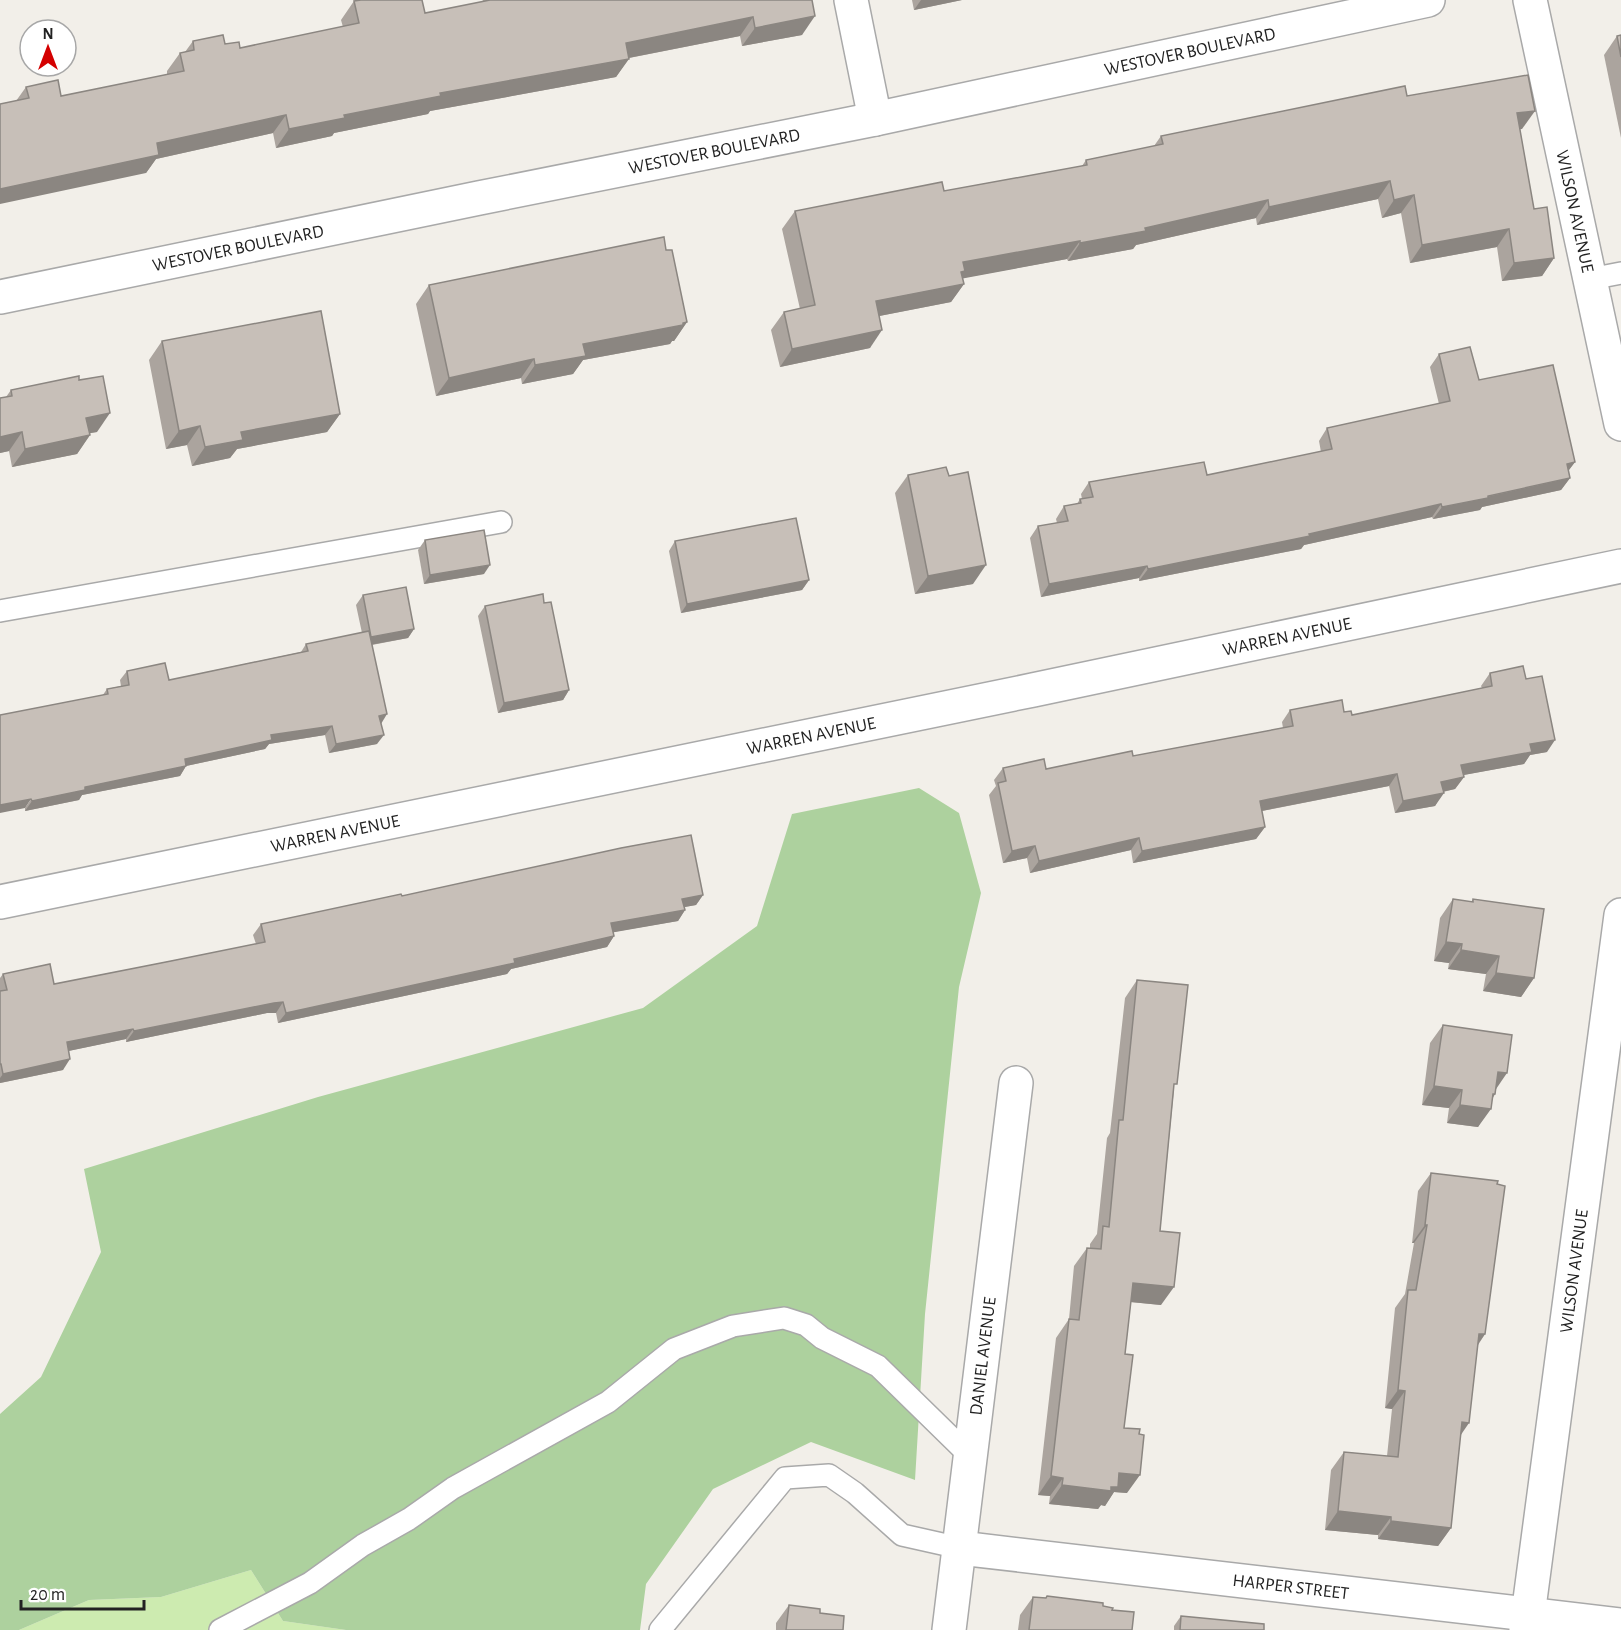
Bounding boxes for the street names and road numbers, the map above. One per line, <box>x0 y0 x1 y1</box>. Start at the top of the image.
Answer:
street label: WESTOVER BOULEVARD <box>1103 25 1277 79</box>
street label: WESTOVER BOULEVARD <box>627 126 802 178</box>
street label: WILSON AVENUE <box>1552 149 1596 275</box>
street label: WESTOVER BOULEVARD <box>151 222 325 275</box>
street label: WARREN AVENUE <box>1221 615 1353 660</box>
street label: WARREN AVENUE <box>745 714 878 759</box>
street label: WARREN AVENUE <box>269 812 402 856</box>
street label: WILSON AVENUE <box>1558 1208 1592 1334</box>
street label: DANIEL AVENUE <box>967 1296 1000 1416</box>
street label: HARPER STREET <box>1231 1572 1350 1603</box>

